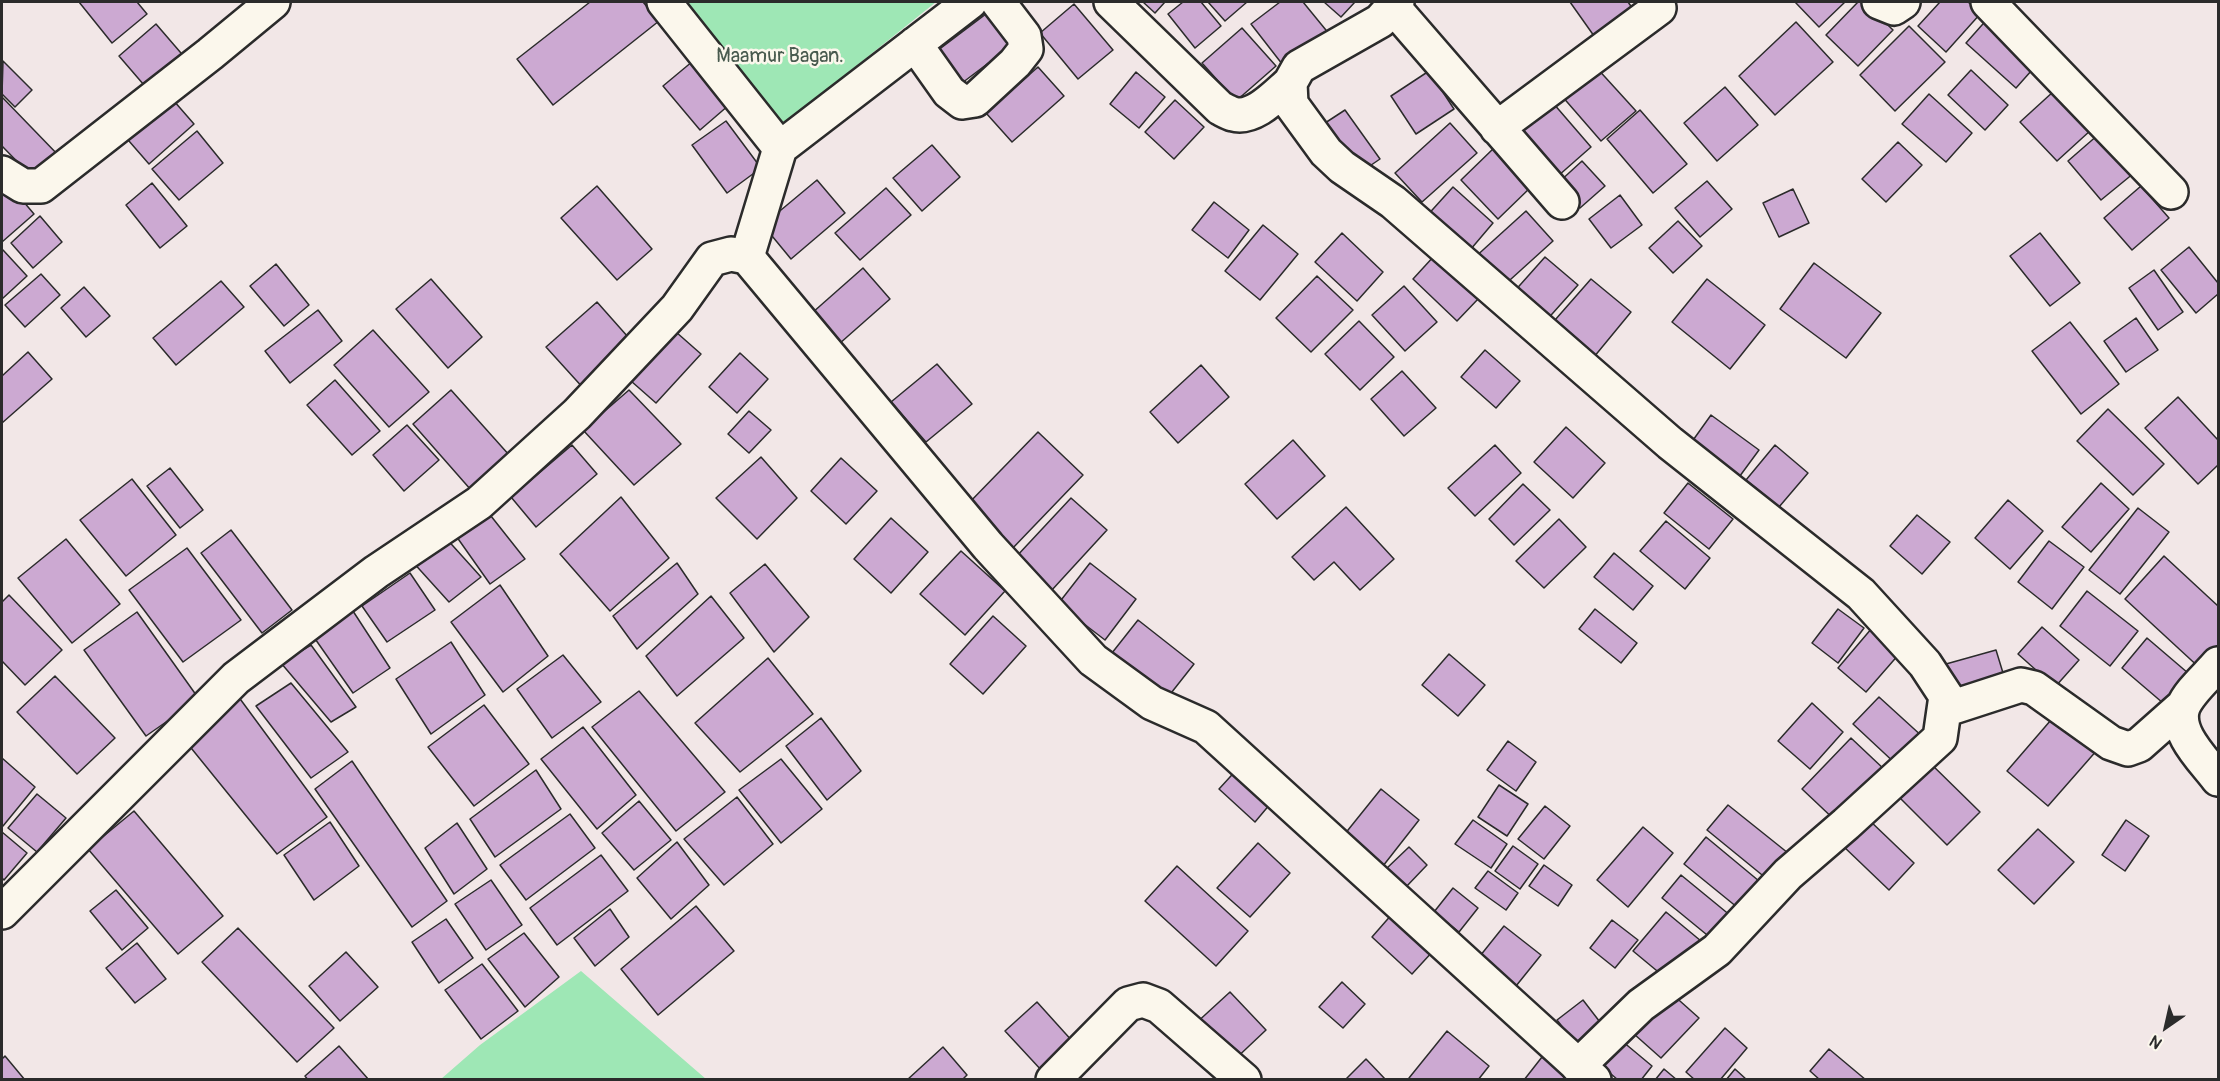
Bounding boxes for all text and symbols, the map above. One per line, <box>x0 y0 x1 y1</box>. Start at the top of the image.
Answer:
park label: Maamur Bagan. <box>716 45 844 69</box>
north arrow <box>2136 997 2196 1057</box>
text: N <box>2146 1031 2166 1053</box>

